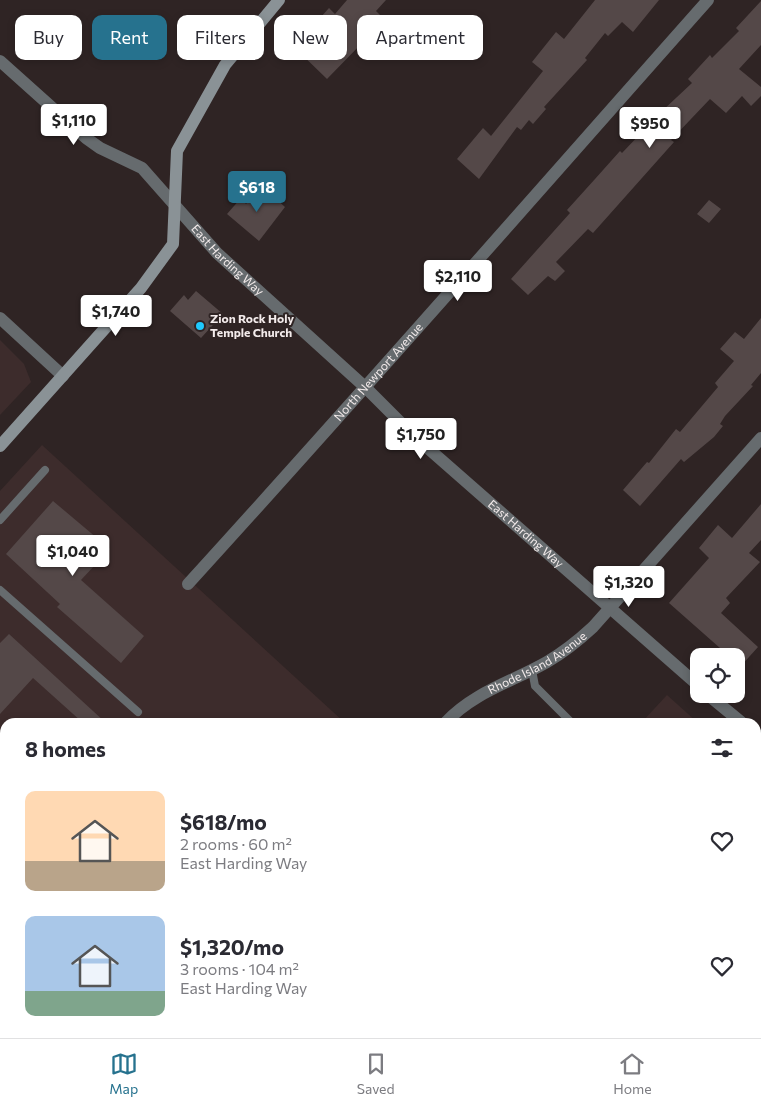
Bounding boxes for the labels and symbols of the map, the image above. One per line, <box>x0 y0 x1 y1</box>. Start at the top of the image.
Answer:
pin: $1,110 <box>33 104 115 146</box>
pin: $950 <box>620 106 680 149</box>
pin: $618 <box>227 170 287 213</box>
street label: East Harding Way <box>189 221 267 298</box>
pin: $2,110 <box>417 260 499 302</box>
pin: $1,740 <box>75 294 157 337</box>
place label: Zion Rock Holy Temple Church <box>210 311 294 339</box>
marker: Zion Rock Holy Temple Church <box>194 320 206 332</box>
street label: North Newport Avenue <box>331 320 425 423</box>
pin: $1,750 <box>380 418 462 460</box>
street label: East Harding Way <box>486 496 567 570</box>
pin: $1,040 <box>32 534 114 577</box>
pin: $1,320 <box>588 566 670 608</box>
street label: Rhode Island Avenue <box>485 628 589 696</box>

